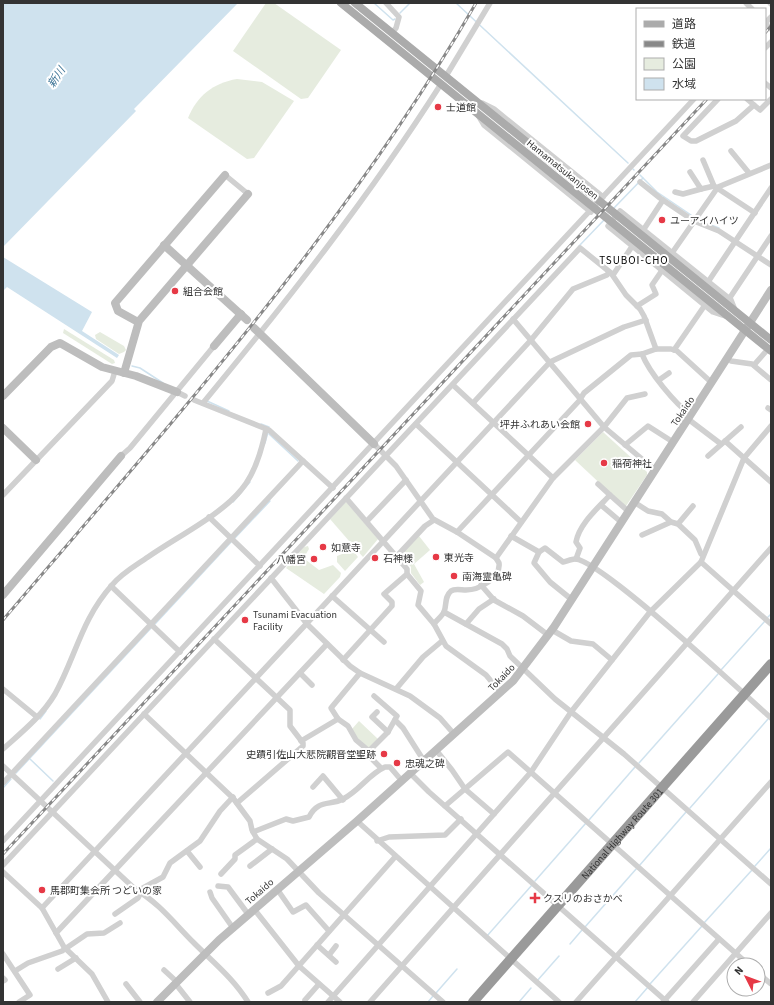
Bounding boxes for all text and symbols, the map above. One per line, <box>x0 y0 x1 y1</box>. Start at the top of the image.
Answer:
legend <box>636 8 766 100</box>
text: 道路 <box>672 16 696 33</box>
text: 鉄道 <box>672 36 696 53</box>
text: 公園 <box>672 56 696 73</box>
water label: 新川 <box>44 63 69 91</box>
text: 水域 <box>672 76 696 93</box>
place label: 士道館 <box>446 101 476 115</box>
marker: 士道館 <box>433 102 443 112</box>
street label: Hamamatsukanjosen <box>523 136 601 203</box>
place label: ユーアイハイツ <box>670 214 739 228</box>
marker: ユーアイハイツ <box>657 215 667 225</box>
district label: TSUBOI-CHO <box>599 253 669 268</box>
place label: 組合会館 <box>183 285 223 299</box>
marker: 組合会館 <box>170 286 180 296</box>
street label: Tokaido <box>668 394 698 429</box>
place label: 坪井ふれあい会館 <box>500 418 580 432</box>
marker: 坪井ふれあい会館 <box>583 419 593 429</box>
place label: 稲荷神社 <box>612 457 652 471</box>
marker: 稲荷神社 <box>599 458 609 468</box>
place label: 如意寺 <box>331 541 361 555</box>
marker: 如意寺 <box>318 542 328 552</box>
place label: 東光寺 <box>444 551 474 565</box>
place label: 石神様 <box>383 552 413 566</box>
marker: 東光寺 <box>431 552 441 562</box>
place label: 八幡宮 <box>276 553 306 567</box>
marker: 石神様 <box>370 553 380 563</box>
marker: 八幡宮 <box>309 554 319 564</box>
place label: 南海霊亀碑 <box>462 570 512 584</box>
marker: 南海霊亀碑 <box>449 571 459 581</box>
place label: Tsunami Evacuation Facility <box>253 608 337 634</box>
marker: Tsunami Evacuation Facility <box>240 615 250 625</box>
street label: Tokaido <box>485 661 518 695</box>
place label: 史蹟引佐山大悲院觀音堂聖跡 <box>246 748 376 762</box>
marker: 史蹟引佐山大悲院觀音堂聖跡 <box>379 749 389 759</box>
place label: 忠魂之碑 <box>405 757 445 771</box>
marker: 忠魂之碑 <box>392 758 402 768</box>
street label: National Highway Route 301 <box>578 785 667 883</box>
street label: Tokaido <box>242 875 277 908</box>
place label: 馬郡町集会所 つどいの家 <box>50 884 162 898</box>
marker: 馬郡町集会所 つどいの家 <box>37 885 47 895</box>
place label: クスリのおさかべ <box>543 892 623 906</box>
marker: クスリのおさかべ <box>530 893 540 903</box>
north arrow <box>726 957 766 997</box>
text: N <box>731 963 747 978</box>

